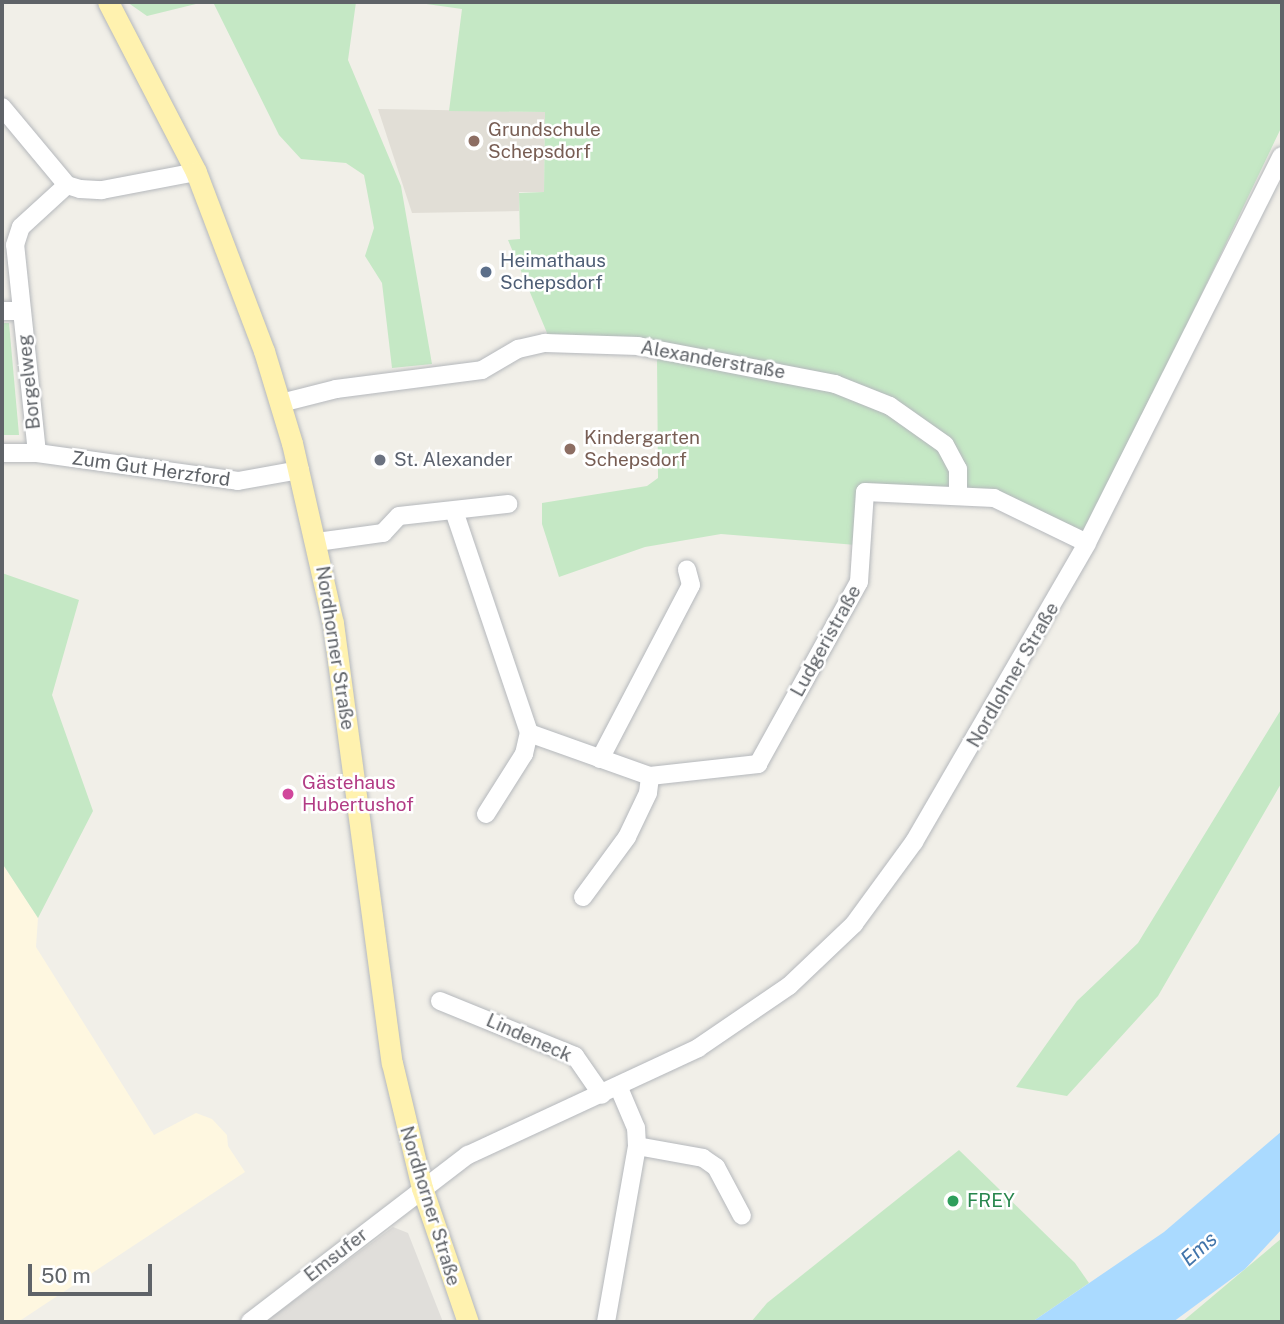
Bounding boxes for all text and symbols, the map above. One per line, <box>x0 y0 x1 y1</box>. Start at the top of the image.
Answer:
place label: Grundschule Schepsdorf <box>488 119 601 163</box>
marker: Grundschule Schepsdorf <box>466 133 482 149</box>
place label: Heimathaus Schepsdorf <box>500 250 606 294</box>
marker: Heimathaus Schepsdorf <box>478 264 494 280</box>
street label: Borgelweg <box>13 333 45 431</box>
street label: Alexanderstraße <box>639 336 787 384</box>
place label: Kindergarten Schepsdorf <box>584 427 700 471</box>
marker: Kindergarten Schepsdorf <box>562 441 578 457</box>
street label: Zum Gut Herzford <box>70 447 232 491</box>
place label: St. Alexander <box>394 449 513 471</box>
marker: St. Alexander <box>372 452 388 468</box>
street label: Nordhorner Straße <box>311 564 359 732</box>
street label: Ludgeristraße <box>786 581 866 701</box>
street label: Nordlohner Straße <box>962 598 1064 752</box>
place label: Gästehaus Hubertushof <box>302 772 414 816</box>
marker: Gästehaus Hubertushof <box>280 786 296 802</box>
street label: Lindeneck <box>483 1009 575 1067</box>
street label: Nordhorner Straße <box>395 1123 465 1289</box>
place label: FREY <box>967 1190 1015 1212</box>
marker: FREY <box>945 1193 961 1209</box>
street label: Emsufer <box>300 1223 372 1287</box>
water label: Ems <box>1176 1226 1222 1272</box>
scale bar <box>32 1250 156 1294</box>
text: 50 m <box>41 1263 91 1288</box>

